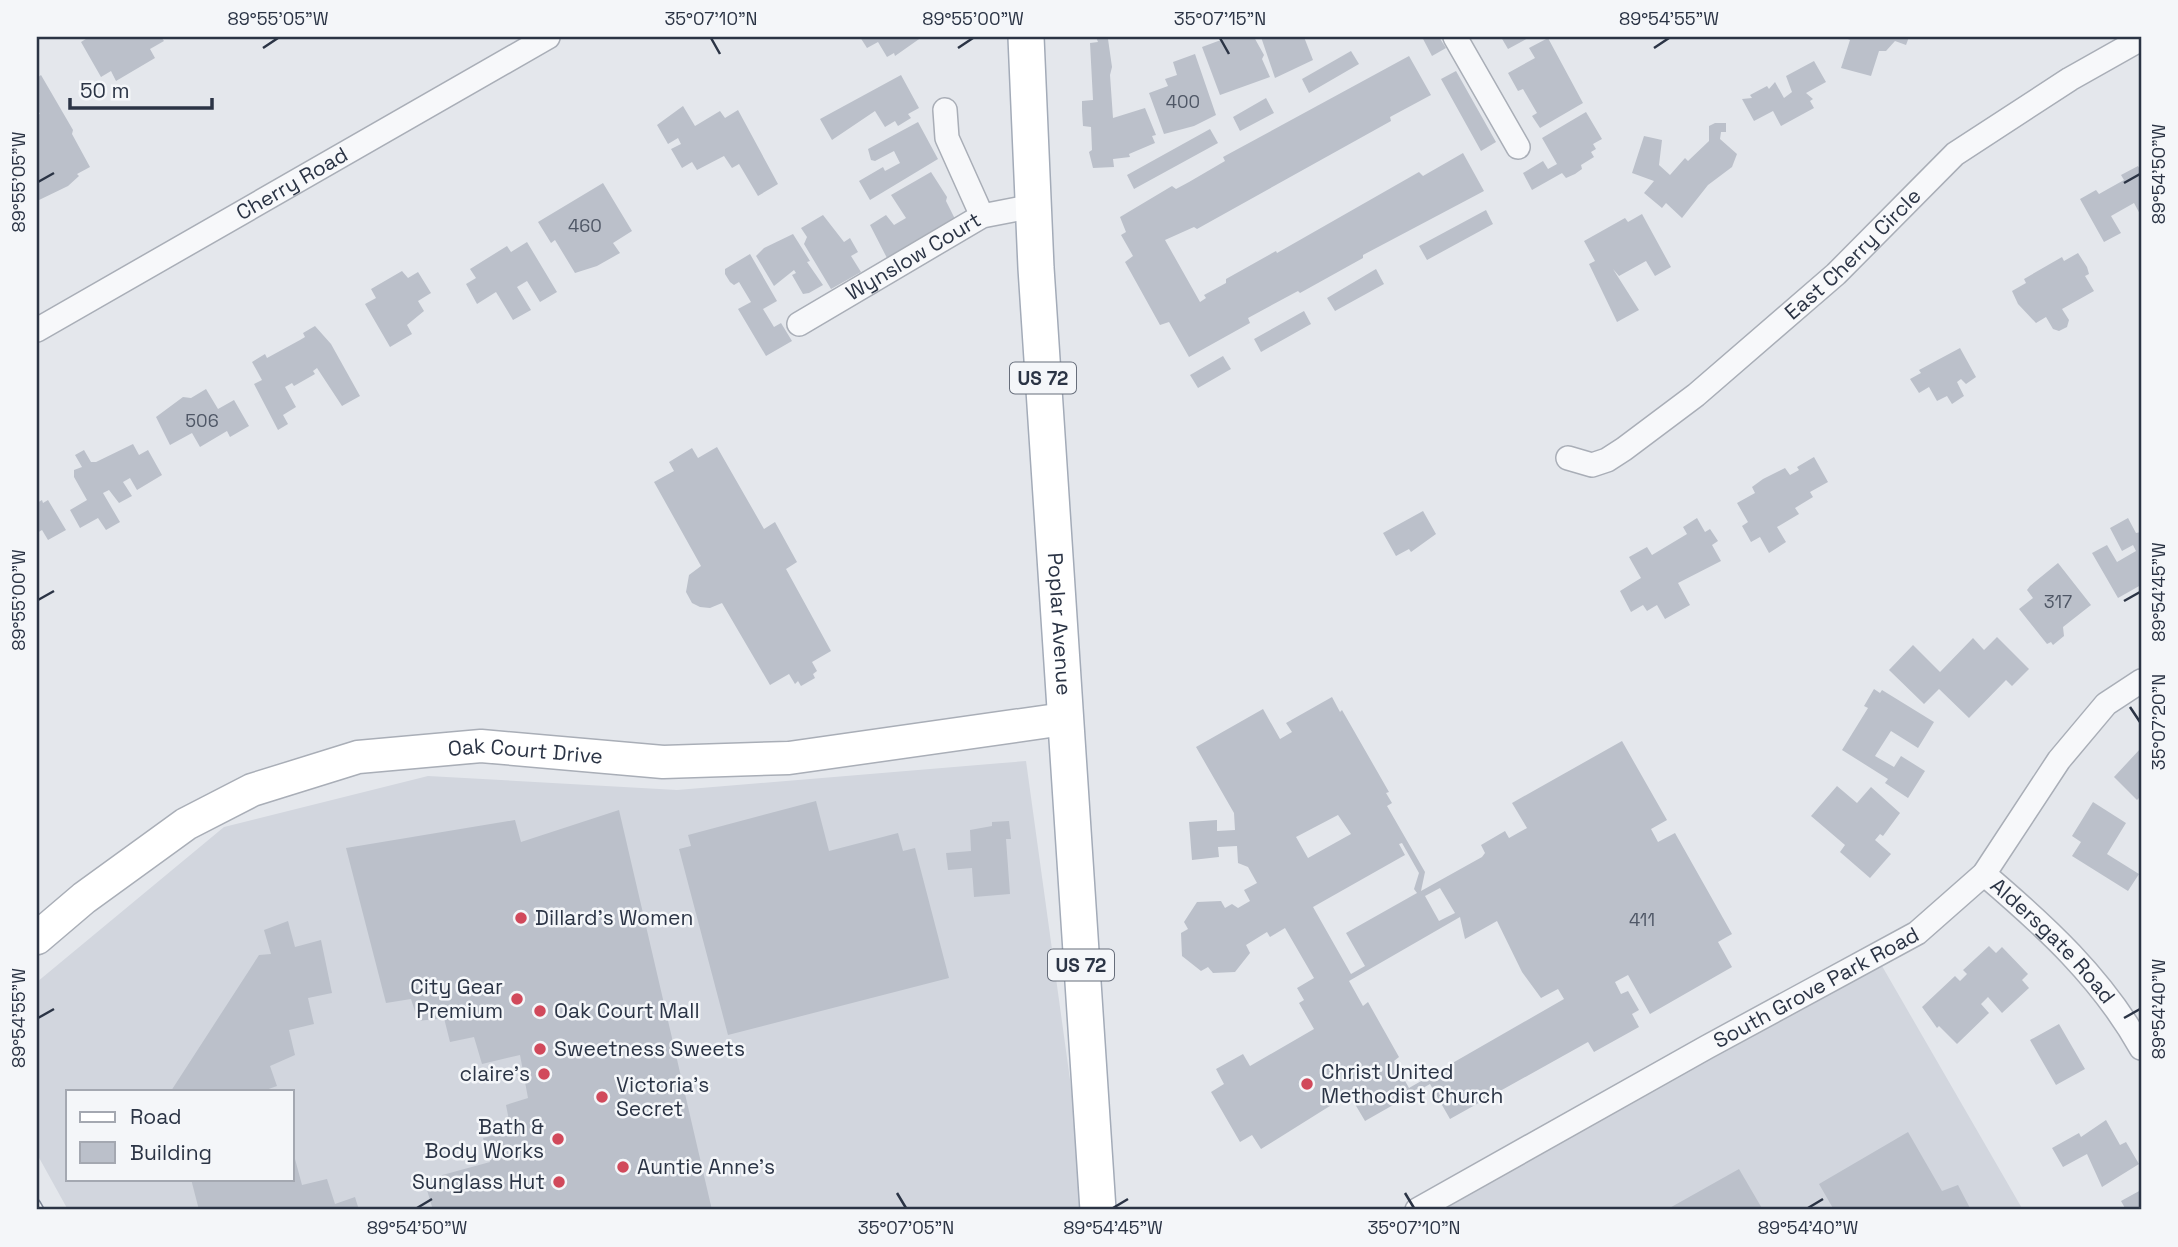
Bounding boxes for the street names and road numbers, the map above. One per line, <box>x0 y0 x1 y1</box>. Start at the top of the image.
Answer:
street label: Cherry Road <box>231 141 353 226</box>
street label: East Cherry Circle <box>1779 182 1926 325</box>
street label: Wynslow Court <box>841 206 986 306</box>
road number: US 72 <box>1010 362 1076 394</box>
street label: Poplar Avenue <box>1042 552 1078 696</box>
street label: Oak Court Drive <box>447 732 604 770</box>
street label: Aldersgate Road <box>1985 872 2121 1009</box>
street label: South Grove Park Road <box>1708 920 1924 1054</box>
road number: US 72 <box>1048 950 1114 981</box>

